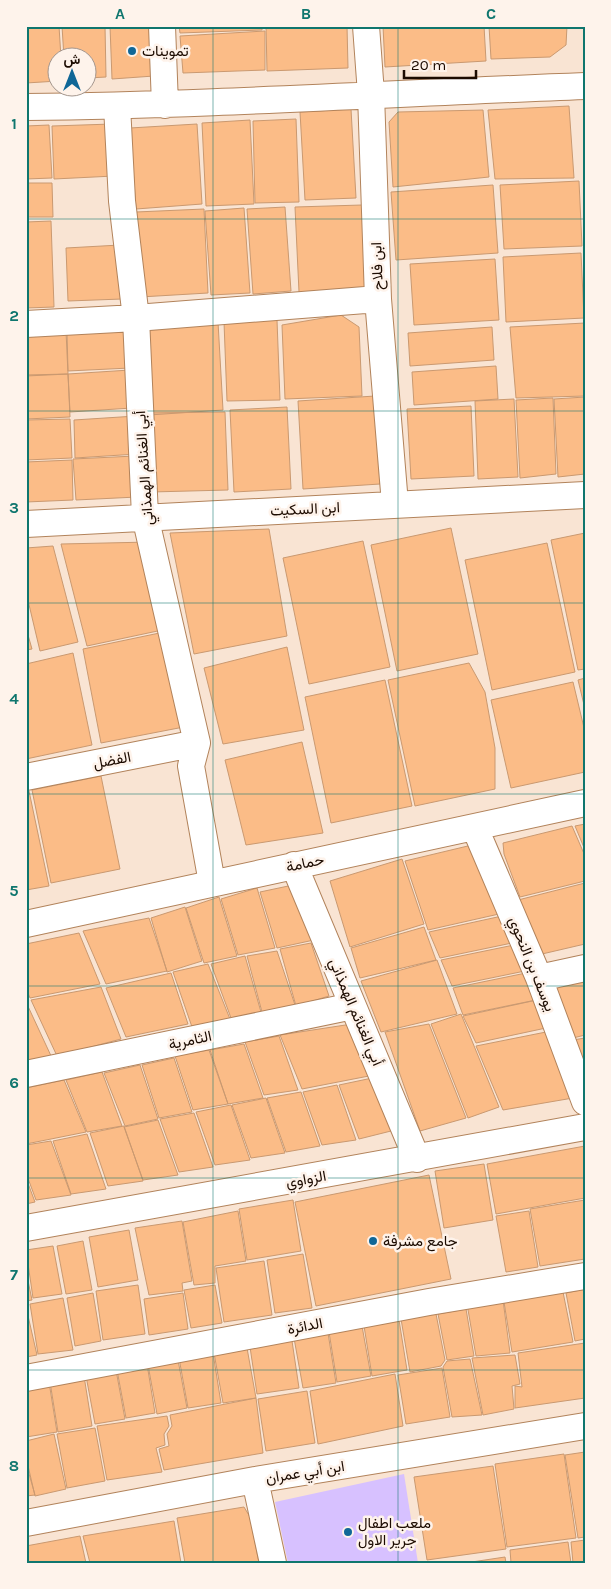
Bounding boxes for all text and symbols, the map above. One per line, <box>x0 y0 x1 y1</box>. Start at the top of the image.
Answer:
text: A <box>115 4 125 23</box>
text: B <box>301 4 311 23</box>
text: C <box>486 4 496 23</box>
place label: تموينات <box>142 42 189 60</box>
marker: تموينات <box>126 45 138 57</box>
north arrow <box>48 48 98 98</box>
scale bar <box>404 48 476 80</box>
text: ش <box>64 51 81 68</box>
text: 20 m <box>411 56 446 74</box>
text: 1 <box>11 114 17 133</box>
street label: ابن فلاح <box>367 242 389 290</box>
text: 2 <box>9 306 19 325</box>
street label: أبي الغنائم الهمذاني <box>131 409 161 526</box>
text: 3 <box>9 498 19 517</box>
street label: ابن السكيت <box>270 498 340 521</box>
text: 4 <box>9 689 19 708</box>
street label: الفضل <box>92 748 132 772</box>
street label: حمامة <box>284 850 326 876</box>
text: 5 <box>9 881 19 900</box>
street label: يوسف بن النحوي <box>501 914 559 1016</box>
street label: أبي الغنائم الهمذاني <box>322 956 387 1070</box>
street label: الثامرية <box>167 1027 213 1053</box>
text: 6 <box>9 1073 19 1092</box>
street label: الزواوي <box>284 1167 328 1195</box>
place label: جامع مشرفة <box>383 1232 458 1252</box>
marker: جامع مشرفة <box>367 1235 379 1247</box>
text: 7 <box>10 1265 18 1284</box>
street label: الدائرة <box>286 1314 324 1338</box>
text: 8 <box>9 1456 19 1475</box>
street label: ابن أبي عمران <box>264 1457 346 1491</box>
place label: ملعب اطفال جرير الاول <box>358 1514 431 1549</box>
marker: ملعب اطفال جرير الاول <box>342 1526 354 1538</box>

